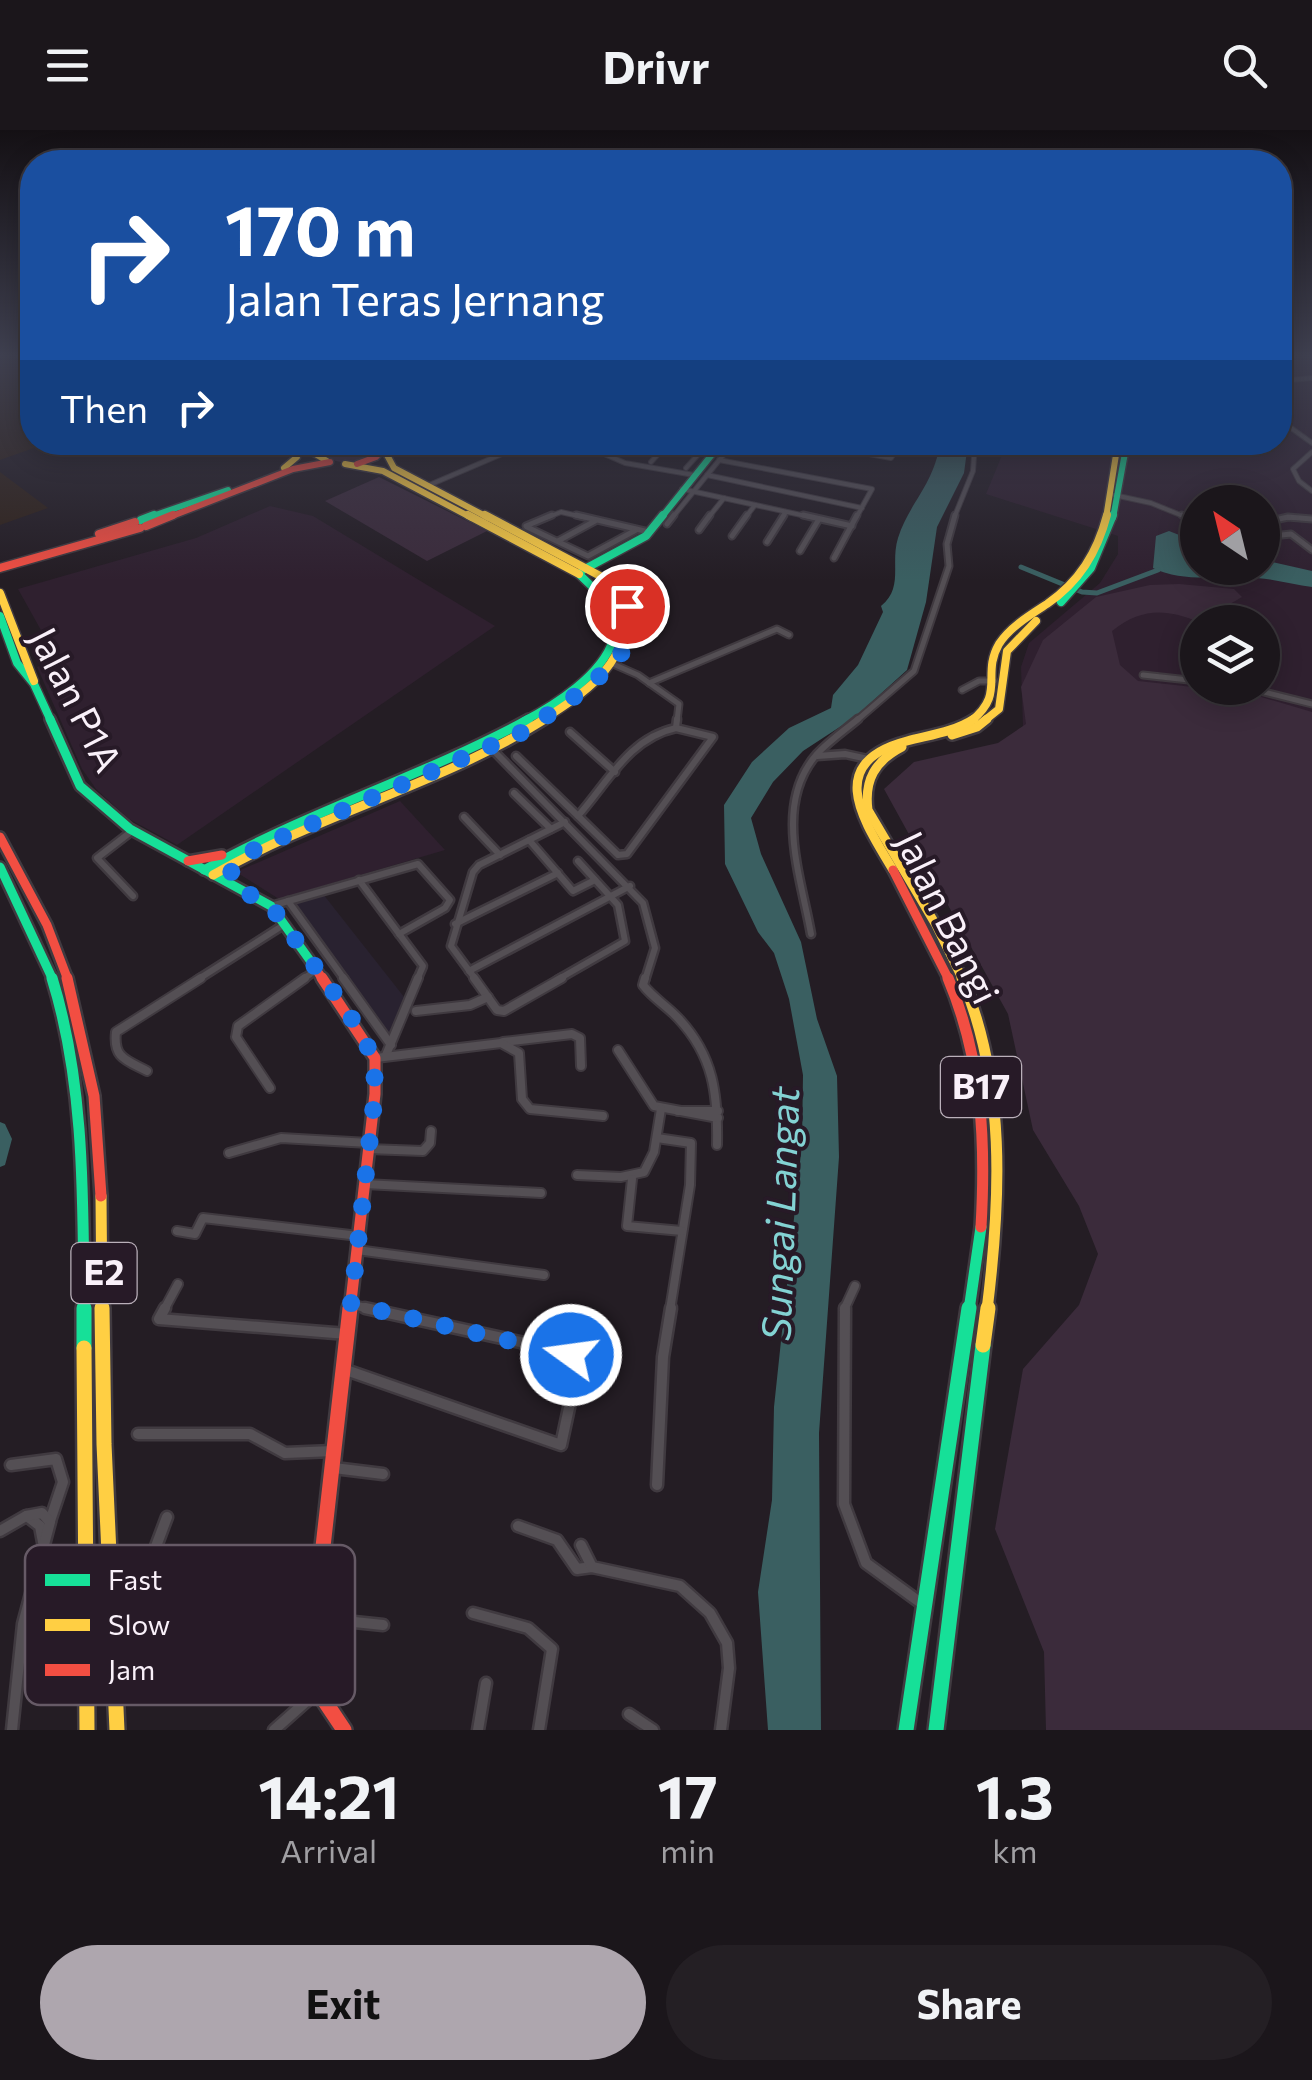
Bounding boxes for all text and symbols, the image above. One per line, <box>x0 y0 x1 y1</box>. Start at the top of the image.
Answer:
icon: menu <box>40 38 95 93</box>
text: Drivr <box>602 38 710 93</box>
icon: search <box>1217 38 1272 93</box>
text: 170 m <box>225 185 416 270</box>
icon: right <box>60 190 190 320</box>
text: Jalan Teras Jernang <box>225 270 605 325</box>
icon: right <box>168 380 223 435</box>
text: Then <box>60 384 148 431</box>
north arrow <box>1180 485 1280 585</box>
map controls <box>1180 485 1280 705</box>
pin <box>585 564 670 649</box>
icon: arrive <box>600 579 655 634</box>
button: layers <box>1180 605 1280 705</box>
street label: Jalan P1A <box>21 619 134 779</box>
street label: Jalan Bangi <box>887 823 1011 1011</box>
road number: B17 <box>941 1057 1021 1117</box>
water label: Sungai Langat <box>750 1084 807 1342</box>
road number: E2 <box>72 1243 136 1303</box>
position arrow <box>519 1303 623 1407</box>
legend <box>25 1545 355 1705</box>
text: Fast <box>108 1562 162 1596</box>
text: Slow <box>108 1607 170 1641</box>
text: Jam <box>108 1652 155 1686</box>
text: 14:21 <box>258 1758 399 1831</box>
text: 17 <box>658 1758 718 1831</box>
text: 1.3 <box>976 1758 1054 1831</box>
text: Arrival <box>280 1830 377 1870</box>
text: min <box>660 1830 715 1870</box>
text: km <box>992 1830 1037 1870</box>
button: Exit <box>40 1945 646 2060</box>
button: Share <box>666 1945 1272 2060</box>

